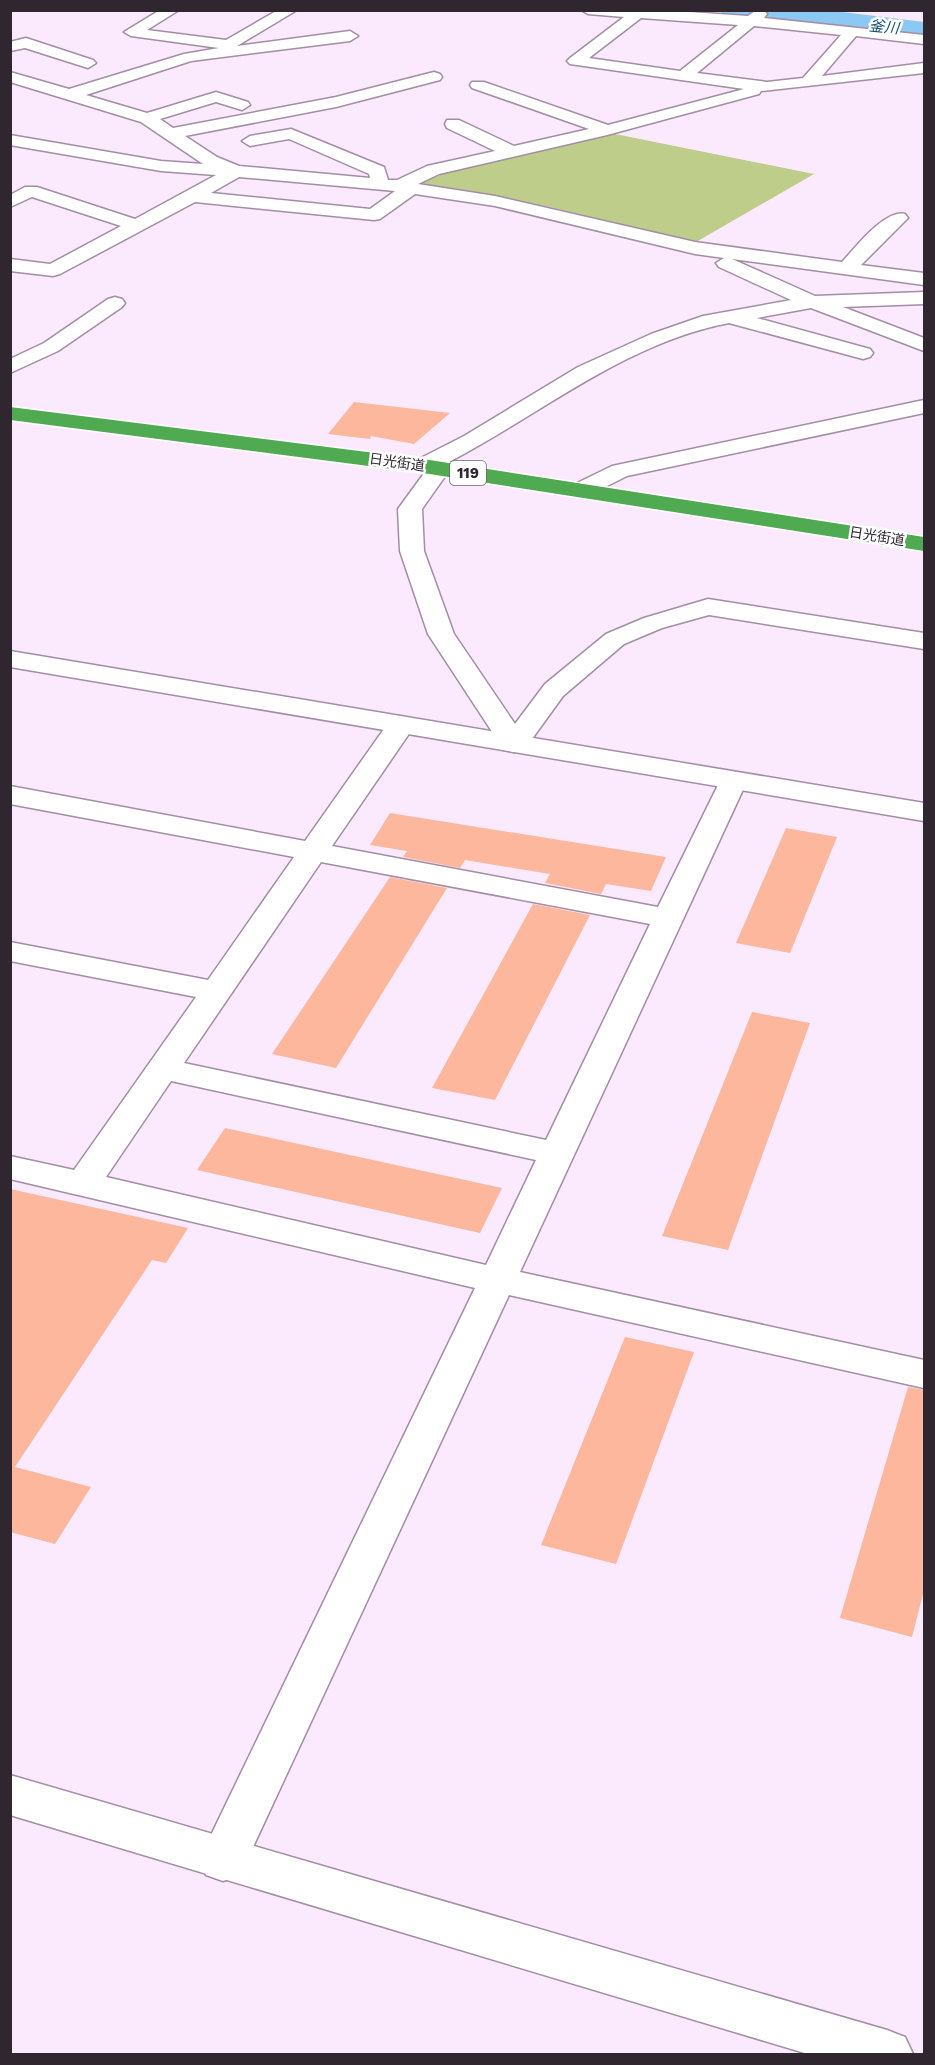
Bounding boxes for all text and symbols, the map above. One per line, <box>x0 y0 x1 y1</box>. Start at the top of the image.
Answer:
water label: 釜川 <box>868 16 902 38</box>
street label: 日光街道 <box>368 450 426 474</box>
road number: 119 <box>450 461 486 485</box>
street label: 日光街道 <box>848 524 906 548</box>

